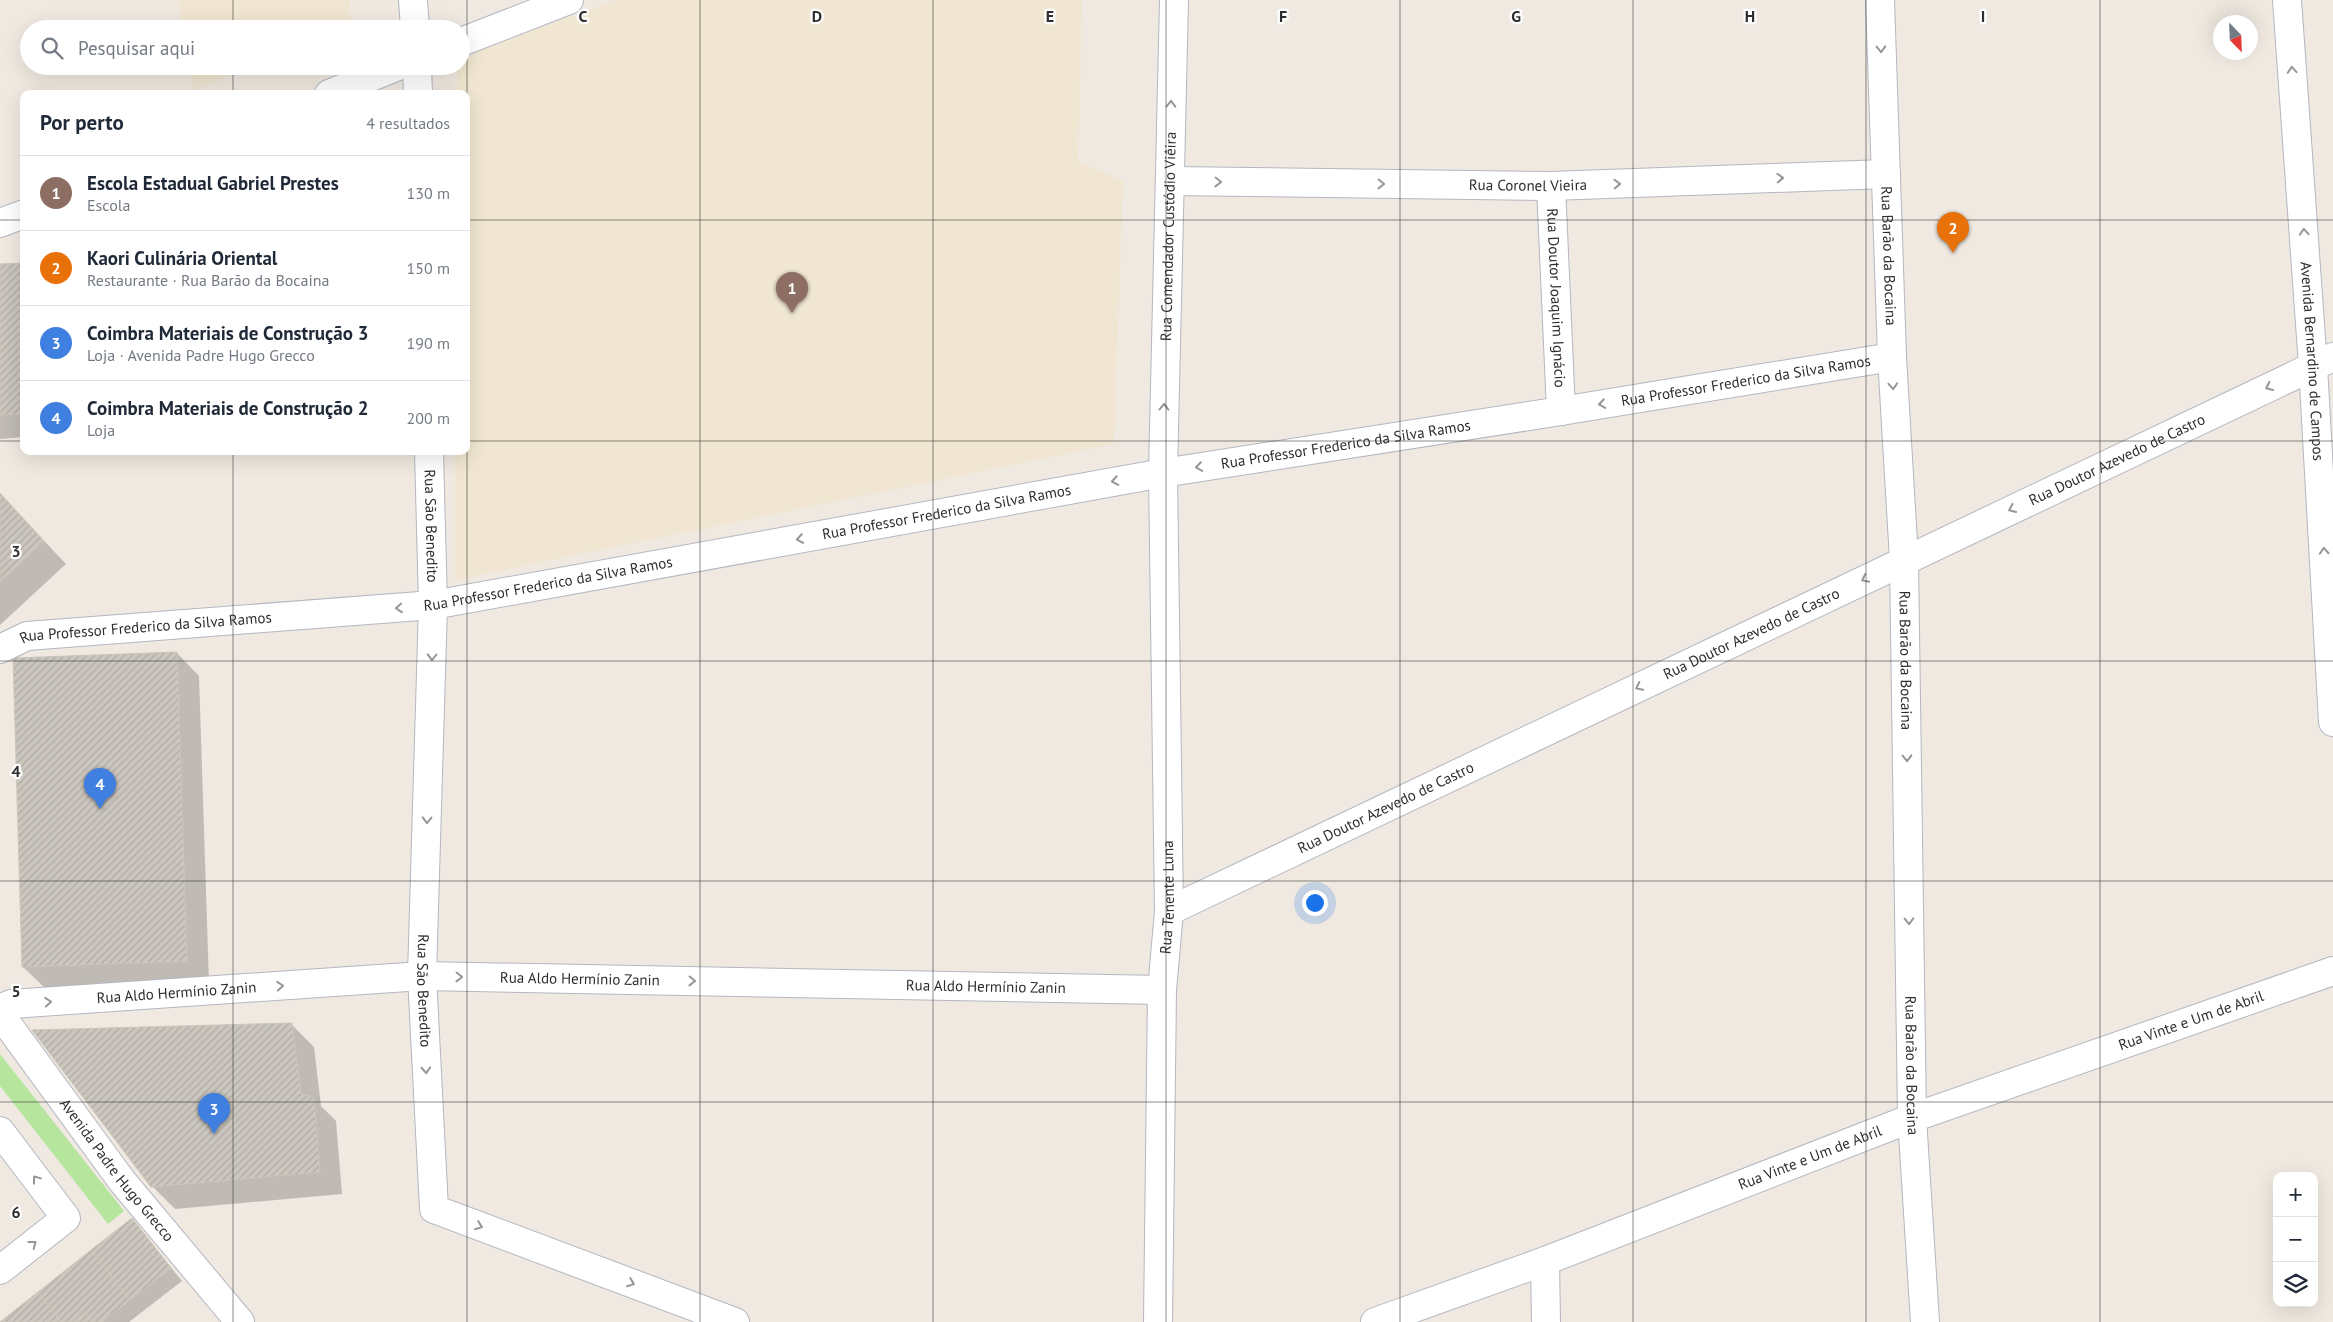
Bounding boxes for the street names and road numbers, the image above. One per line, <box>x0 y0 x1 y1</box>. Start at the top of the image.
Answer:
street label: Rua Comendador Custódio Viêira <box>1156 132 1180 341</box>
street label: Rua Coronel Vieira <box>1469 175 1587 195</box>
street label: Rua Barão da Bocaina <box>1877 186 1901 326</box>
street label: Rua Doutor Joaquim Ignácio <box>1543 208 1570 388</box>
street label: Avenida Bernardino de Campos <box>2297 261 2328 461</box>
street label: Rua Professor Frederico da Silva Ramos <box>1620 351 1872 410</box>
street label: Rua Doutor Azevedo de Castro <box>2026 409 2208 509</box>
street label: Rua Professor Frederico da Silva Ramos <box>1220 415 1472 473</box>
street label: Rua São Benedito <box>420 469 442 583</box>
street label: Rua Professor Frederico da Silva Ramos <box>820 480 1072 543</box>
street label: Rua Professor Frederico da Silva Ramos <box>423 552 674 615</box>
street label: Rua Doutor Azevedo de Castro <box>1660 583 1842 683</box>
street label: Rua Barão da Bocaina <box>1895 591 1916 730</box>
street label: Rua Professor Frederico da Silva Ramos <box>16 607 272 647</box>
street label: Rua Doutor Azevedo de Castro <box>1294 757 1477 857</box>
street label: Rua Tenente Luna <box>1155 840 1178 955</box>
street label: Rua São Benedito <box>413 934 436 1048</box>
street label: Rua Aldo Hermínio Zanin <box>500 967 660 989</box>
street label: Rua Aldo Hermínio Zanin <box>906 975 1066 997</box>
street label: Rua Aldo Hermínio Zanin <box>96 977 257 1007</box>
street label: Rua Vinte e Um de Abril <box>2116 986 2267 1054</box>
street label: Rua Barão da Bocaina <box>1901 996 1923 1136</box>
street label: Avenida Padre Hugo Grecco <box>56 1095 179 1245</box>
street label: Rua Vinte e Um de Abril <box>1735 1121 1885 1194</box>

